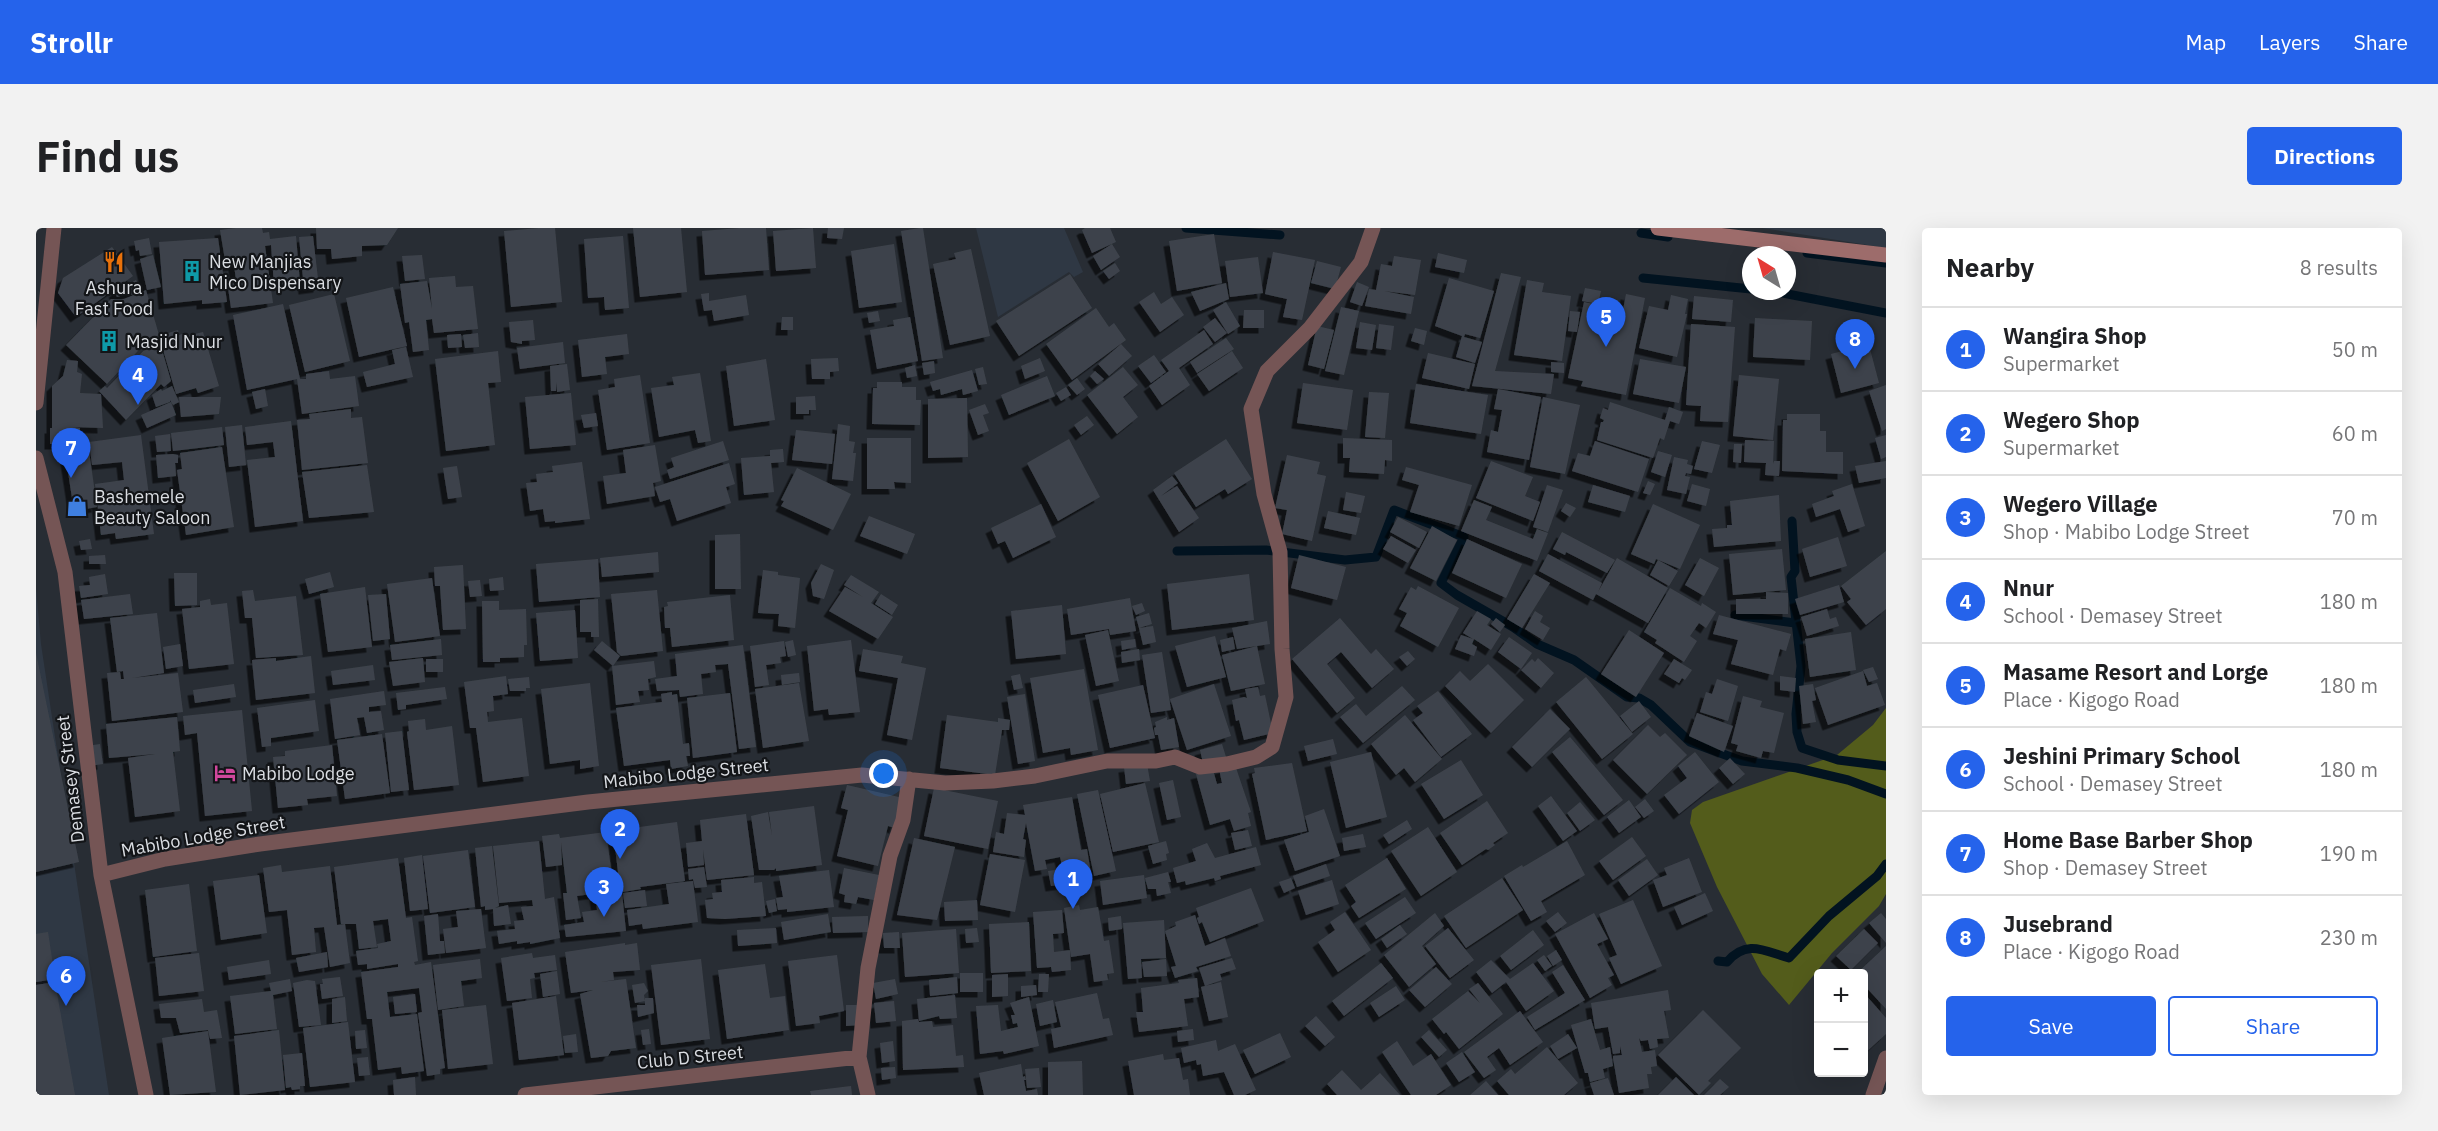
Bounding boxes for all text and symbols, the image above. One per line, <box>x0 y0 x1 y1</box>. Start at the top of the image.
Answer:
text: Strollr <box>30 24 113 61</box>
text: Map <box>2186 28 2226 56</box>
text: Layers <box>2259 28 2321 56</box>
text: Share <box>2354 28 2408 56</box>
button: Directions <box>2247 127 2402 185</box>
text: Find us <box>36 129 179 184</box>
north arrow <box>1742 246 1796 300</box>
restaurant icon: Ashura Fast Food <box>102 250 126 274</box>
place label: New Manjias Mico Dispensary <box>209 250 341 294</box>
text: Nearby <box>1946 250 2034 284</box>
text: 8 results <box>2300 254 2378 281</box>
building icon: New Manjias Mico Dispensary <box>180 259 204 283</box>
place label: Ashura Fast Food <box>75 276 153 320</box>
pin: 5 <box>1586 298 1626 347</box>
pin: 8 <box>1836 320 1874 369</box>
text: Wangira Shop <box>2003 321 2147 350</box>
building icon: Masjid Nnur <box>97 329 121 353</box>
place label: Masjid Nnur <box>126 330 223 353</box>
text: 1 <box>1960 336 1972 363</box>
text: 50 m <box>2332 336 2378 363</box>
text: Supermarket <box>2003 350 2120 377</box>
pin: 4 <box>118 356 158 405</box>
text: Wegero Shop <box>2003 405 2140 434</box>
text: 2 <box>1960 420 1972 447</box>
text: 60 m <box>2332 420 2378 447</box>
pin: 7 <box>51 428 90 478</box>
text: Supermarket <box>2003 434 2120 461</box>
place label: Bashemele Beauty Saloon <box>94 485 210 529</box>
text: Wegero Village <box>2003 489 2158 518</box>
shop icon: Bashemele Beauty Saloon <box>65 494 89 518</box>
text: 3 <box>1960 504 1972 531</box>
text: 70 m <box>2332 504 2378 531</box>
text: Shop · Mabibo Lodge Street <box>2003 518 2249 545</box>
text: Nnur <box>2003 573 2054 602</box>
text: 4 <box>1960 588 1972 615</box>
text: 180 m <box>2320 588 2378 615</box>
text: School · Demasey Street <box>2003 602 2223 629</box>
text: Masame Resort and Lorge <box>2003 657 2268 686</box>
text: 5 <box>1960 672 1972 699</box>
text: 180 m <box>2320 672 2378 699</box>
text: Place · Kigogo Road <box>2003 686 2180 713</box>
street label: Demasey Street <box>51 714 89 844</box>
text: Jeshini Primary School <box>2003 741 2240 770</box>
street label: Mabibo Lodge Street <box>602 753 770 793</box>
text: 6 <box>1960 756 1972 783</box>
text: 180 m <box>2320 756 2378 783</box>
your location <box>869 759 898 788</box>
hotel icon: Mabibo Lodge <box>213 761 237 785</box>
place label: Mabibo Lodge <box>242 762 355 785</box>
text: School · Demasey Street <box>2003 770 2223 797</box>
street label: Mabibo Lodge Street <box>119 810 287 862</box>
pin: 2 <box>600 810 640 859</box>
text: Home Base Barber Shop <box>2003 825 2253 854</box>
text: 7 <box>1960 840 1972 867</box>
text: 190 m <box>2320 840 2378 867</box>
text: Shop · Demasey Street <box>2003 854 2207 881</box>
pin: 1 <box>1054 860 1092 909</box>
pin: 3 <box>584 868 624 917</box>
text: Jusebrand <box>2003 909 2113 938</box>
text: 8 <box>1960 924 1972 951</box>
text: 230 m <box>2320 924 2378 951</box>
text: Place · Kigogo Road <box>2003 938 2180 965</box>
pin: 6 <box>46 956 86 1006</box>
map controls <box>1814 969 1868 1077</box>
button: + <box>1814 969 1868 1023</box>
button: Save <box>1946 996 2156 1056</box>
button: Share <box>2168 996 2378 1056</box>
button: − <box>1814 1023 1868 1077</box>
street label: Club D Street <box>636 1040 744 1074</box>

